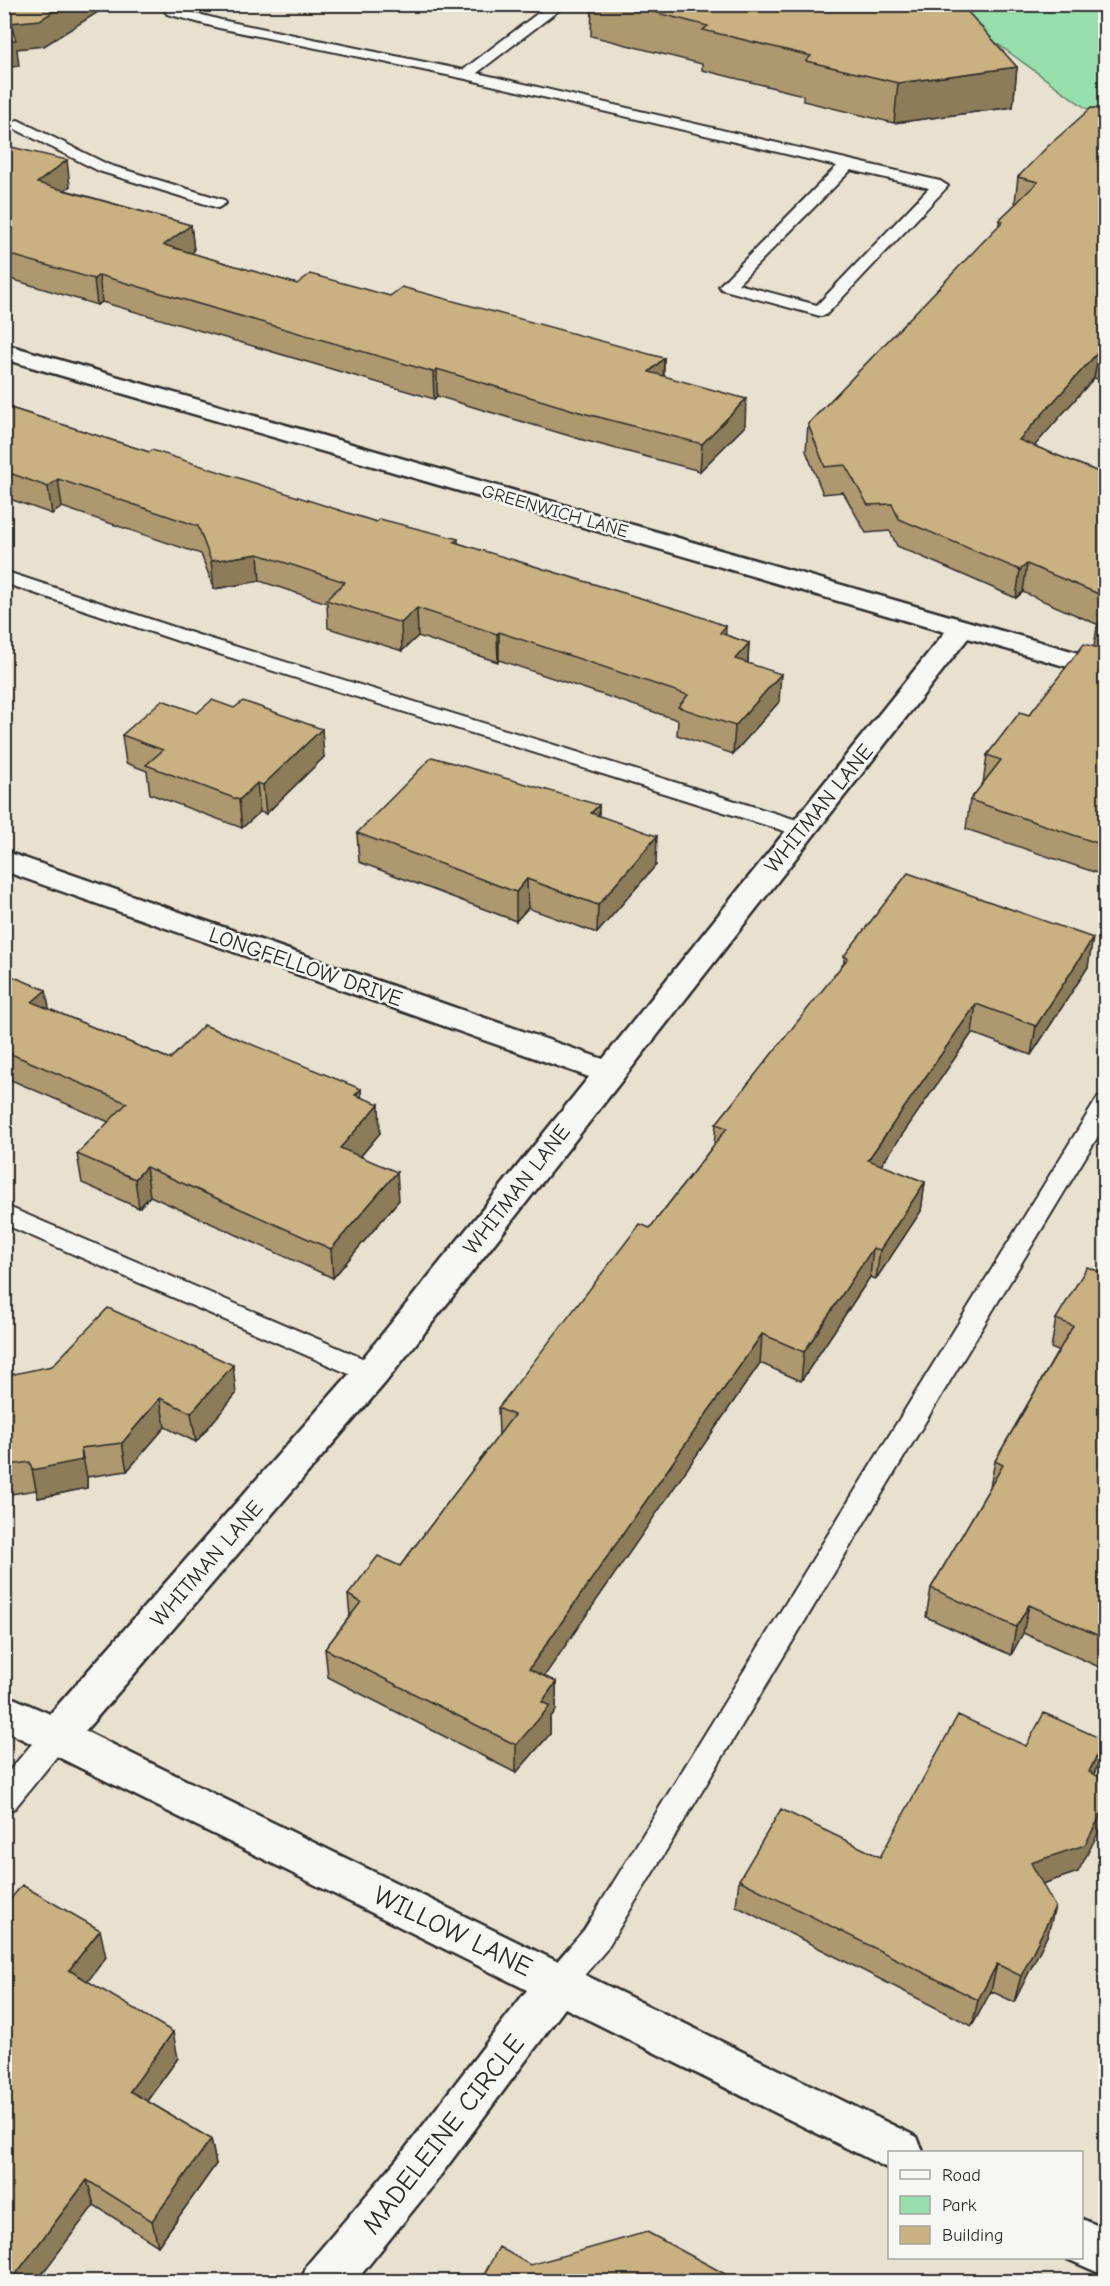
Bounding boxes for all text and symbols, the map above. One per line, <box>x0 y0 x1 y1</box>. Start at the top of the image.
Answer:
street label: GREENWICH LANE <box>479 481 631 542</box>
street label: WHITMAN LANE <box>759 739 879 878</box>
street label: LONGFELLOW DRIVE <box>206 922 406 1012</box>
street label: WHITMAN LANE <box>458 1119 576 1260</box>
street label: WHITMAN LANE <box>145 1495 268 1632</box>
street label: WILLOW LANE <box>368 1880 537 1983</box>
street label: MADELEINE CIRCLE <box>356 2028 531 2240</box>
legend <box>888 2151 1083 2259</box>
text: Road <box>942 2165 981 2186</box>
text: Park <box>942 2195 977 2216</box>
text: Building <box>942 2225 1004 2246</box>

